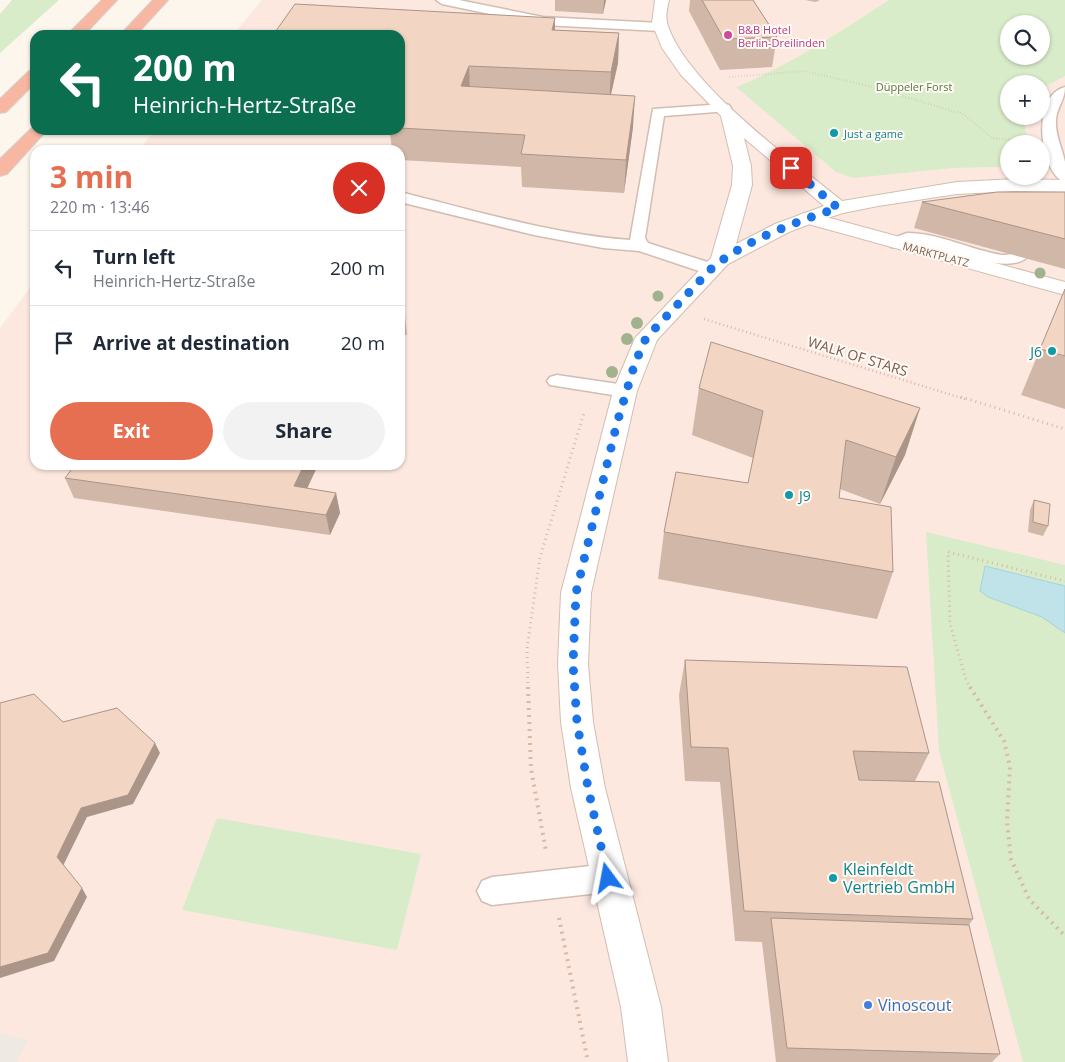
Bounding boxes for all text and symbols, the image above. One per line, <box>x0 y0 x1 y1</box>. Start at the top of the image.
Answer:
map controls <box>1000 15 1050 185</box>
button: search <box>1000 15 1050 65</box>
place label: B&B Hotel Berlin-Dreilinden <box>738 22 825 50</box>
marker: B&B Hotel Berlin-Dreilinden <box>722 29 734 41</box>
text: 200 m <box>133 44 237 91</box>
icon: left <box>50 50 115 115</box>
button: + <box>1000 75 1050 125</box>
park label: Düppeler Forst <box>876 79 952 94</box>
text: Heinrich-Hertz-Straße <box>133 89 356 119</box>
place label: Just a game <box>843 126 903 141</box>
marker: Just a game <box>828 127 840 139</box>
button: − <box>1000 135 1050 185</box>
pin <box>770 147 812 189</box>
icon: arrive <box>777 154 805 182</box>
text: 3 min <box>50 156 133 197</box>
button: close <box>333 162 385 214</box>
text: 220 m · 13:46 <box>50 196 150 218</box>
street label: MARKTPLATZ <box>901 238 971 270</box>
text: Turn left <box>93 244 175 270</box>
icon: left <box>50 254 78 282</box>
text: 200 m <box>330 255 385 281</box>
text: Heinrich-Hertz-Straße <box>93 270 255 292</box>
icon: arrive <box>50 329 78 357</box>
text: Arrive at destination <box>93 330 290 356</box>
text: 20 m <box>341 330 385 356</box>
street label: WALK OF STARS <box>806 332 910 380</box>
place label: J6 <box>1028 342 1042 361</box>
marker: J6 <box>1046 345 1058 357</box>
button: Exit <box>50 402 213 460</box>
button: Share <box>223 402 385 460</box>
place label: J9 <box>797 486 811 505</box>
marker: J9 <box>783 489 795 501</box>
position arrow <box>581 851 633 903</box>
place label: Kleinfeldt Vertrieb GmbH <box>843 858 955 898</box>
marker: Kleinfeldt Vertrieb GmbH <box>827 872 839 884</box>
place label: Vinoscout <box>878 994 952 1016</box>
marker: Vinoscout <box>862 999 874 1011</box>

